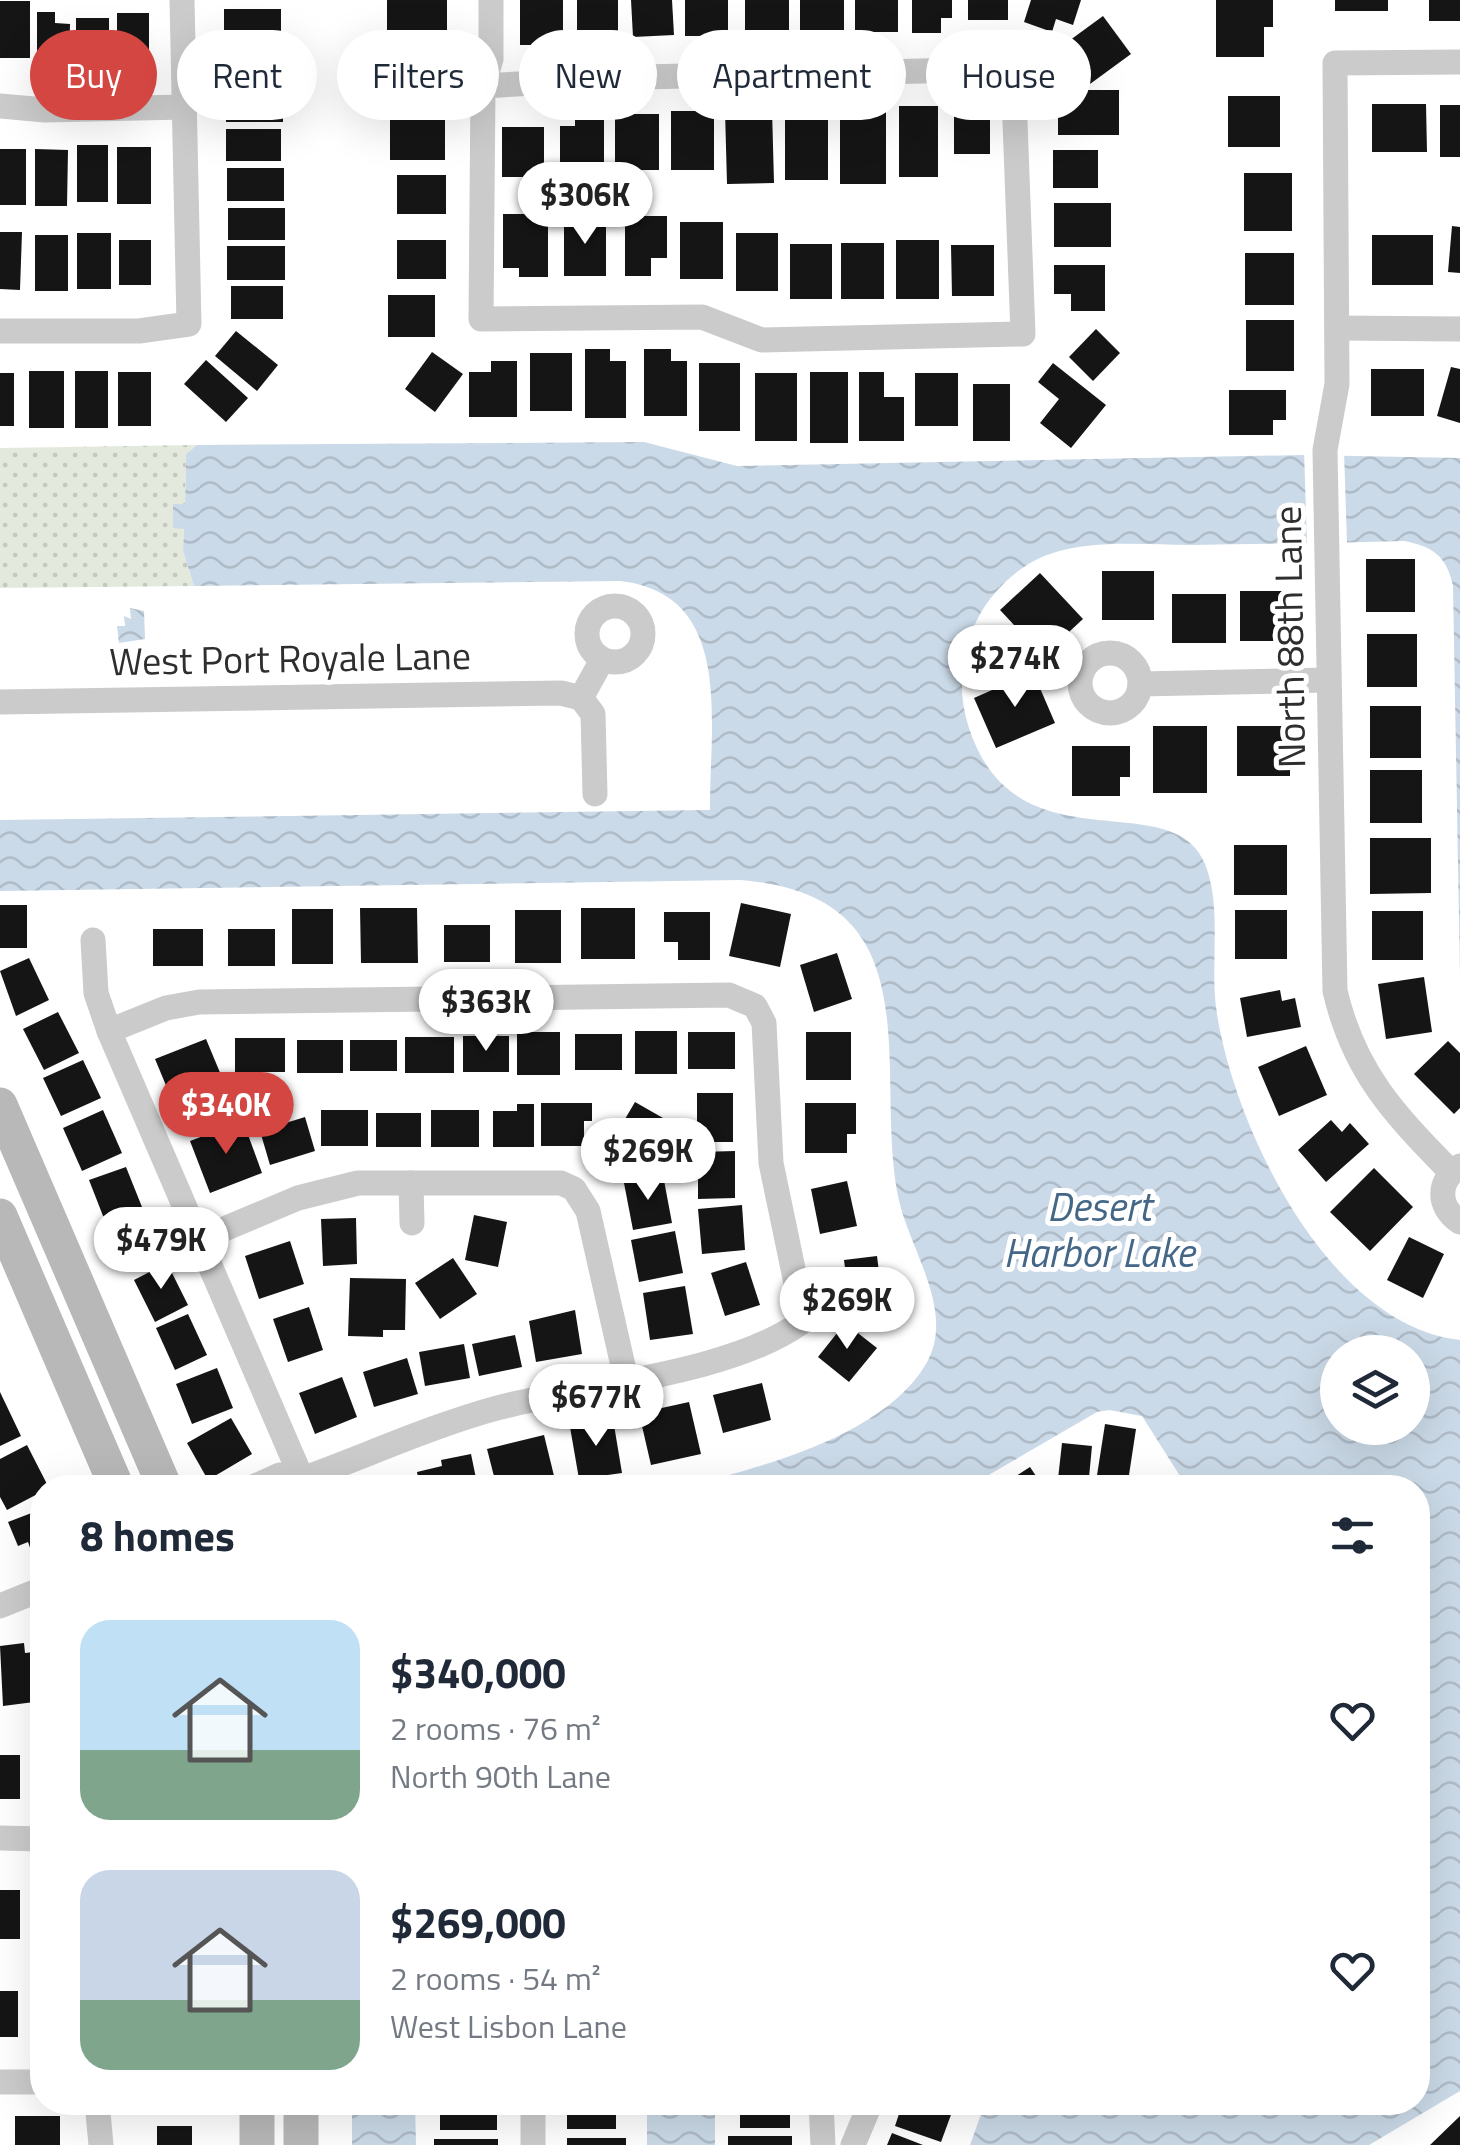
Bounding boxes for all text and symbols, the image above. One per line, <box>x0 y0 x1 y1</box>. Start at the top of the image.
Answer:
chip: Buy <box>30 30 157 120</box>
chip: Rent <box>177 30 317 120</box>
chip: Filters <box>337 30 499 120</box>
chip: New <box>519 30 657 120</box>
chip: Apartment <box>677 30 906 120</box>
chip: House <box>926 30 1091 120</box>
pin: $306K <box>515 162 655 247</box>
text: $306K <box>540 170 630 218</box>
street label: North 88th Lane <box>1258 505 1320 769</box>
pin: $274K <box>945 625 1085 710</box>
street label: West Port Royale Lane <box>109 626 471 690</box>
text: $274K <box>970 633 1060 681</box>
pin: $363K <box>416 969 556 1054</box>
text: $363K <box>441 977 531 1025</box>
pin: $340K <box>156 1072 296 1157</box>
text: $340K <box>181 1080 271 1128</box>
pin: $269K <box>578 1118 718 1203</box>
text: $269K <box>603 1126 693 1174</box>
water label: Desert Harbor Lake <box>1003 1176 1197 1283</box>
pin: $479K <box>91 1207 231 1292</box>
text: $479K <box>116 1215 206 1263</box>
pin: $269K <box>777 1267 917 1352</box>
text: $269K <box>802 1275 892 1323</box>
map controls <box>1320 1335 1430 1445</box>
button: layers <box>1320 1335 1430 1445</box>
pin: $677K <box>526 1364 666 1449</box>
text: $677K <box>551 1372 641 1420</box>
text: 8 homes <box>80 1503 235 1567</box>
icon: filters <box>1325 1508 1380 1563</box>
text: $340,000 <box>390 1640 566 1704</box>
icon: home <box>160 1660 280 1780</box>
icon: heart <box>1325 1693 1380 1748</box>
text: 2 rooms · 76 m² <box>390 1704 601 1752</box>
text: North 90th Lane <box>390 1752 611 1800</box>
text: $269,000 <box>390 1890 566 1954</box>
icon: home <box>160 1910 280 2030</box>
icon: heart <box>1325 1943 1380 1998</box>
text: 2 rooms · 54 m² <box>390 1954 601 2002</box>
text: West Lisbon Lane <box>390 2002 627 2050</box>

